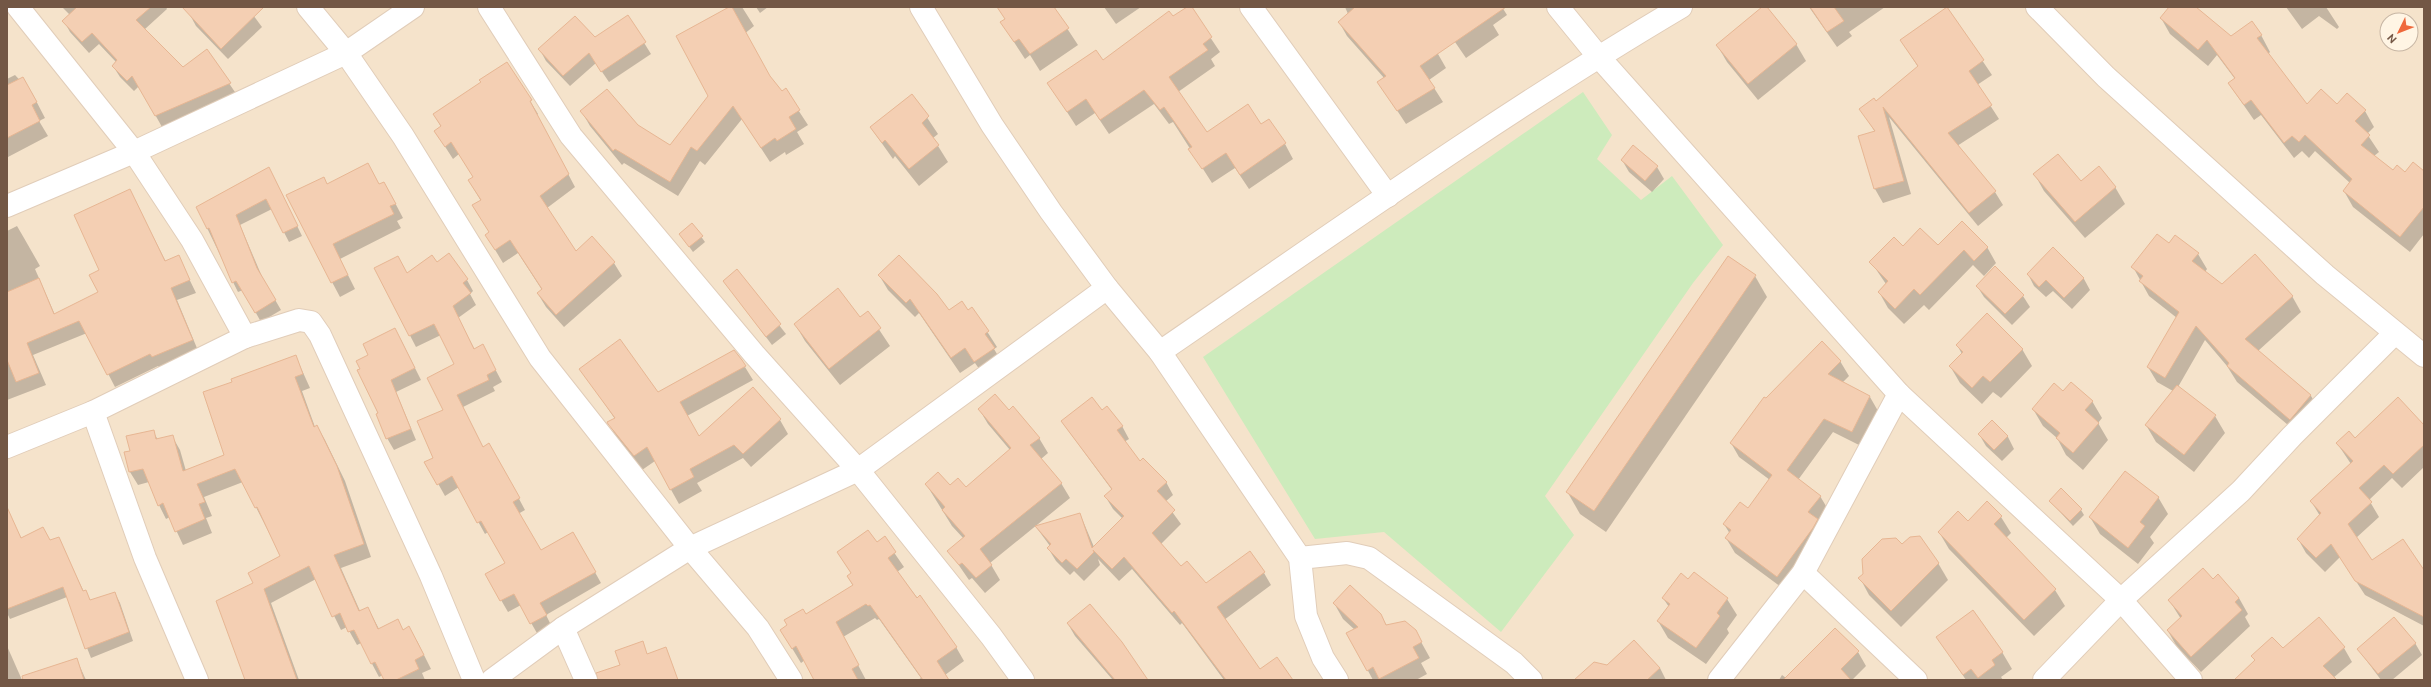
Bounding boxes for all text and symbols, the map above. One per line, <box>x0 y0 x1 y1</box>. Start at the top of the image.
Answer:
north arrow <box>2379 12 2419 52</box>
text: N <box>2384 32 2399 46</box>

